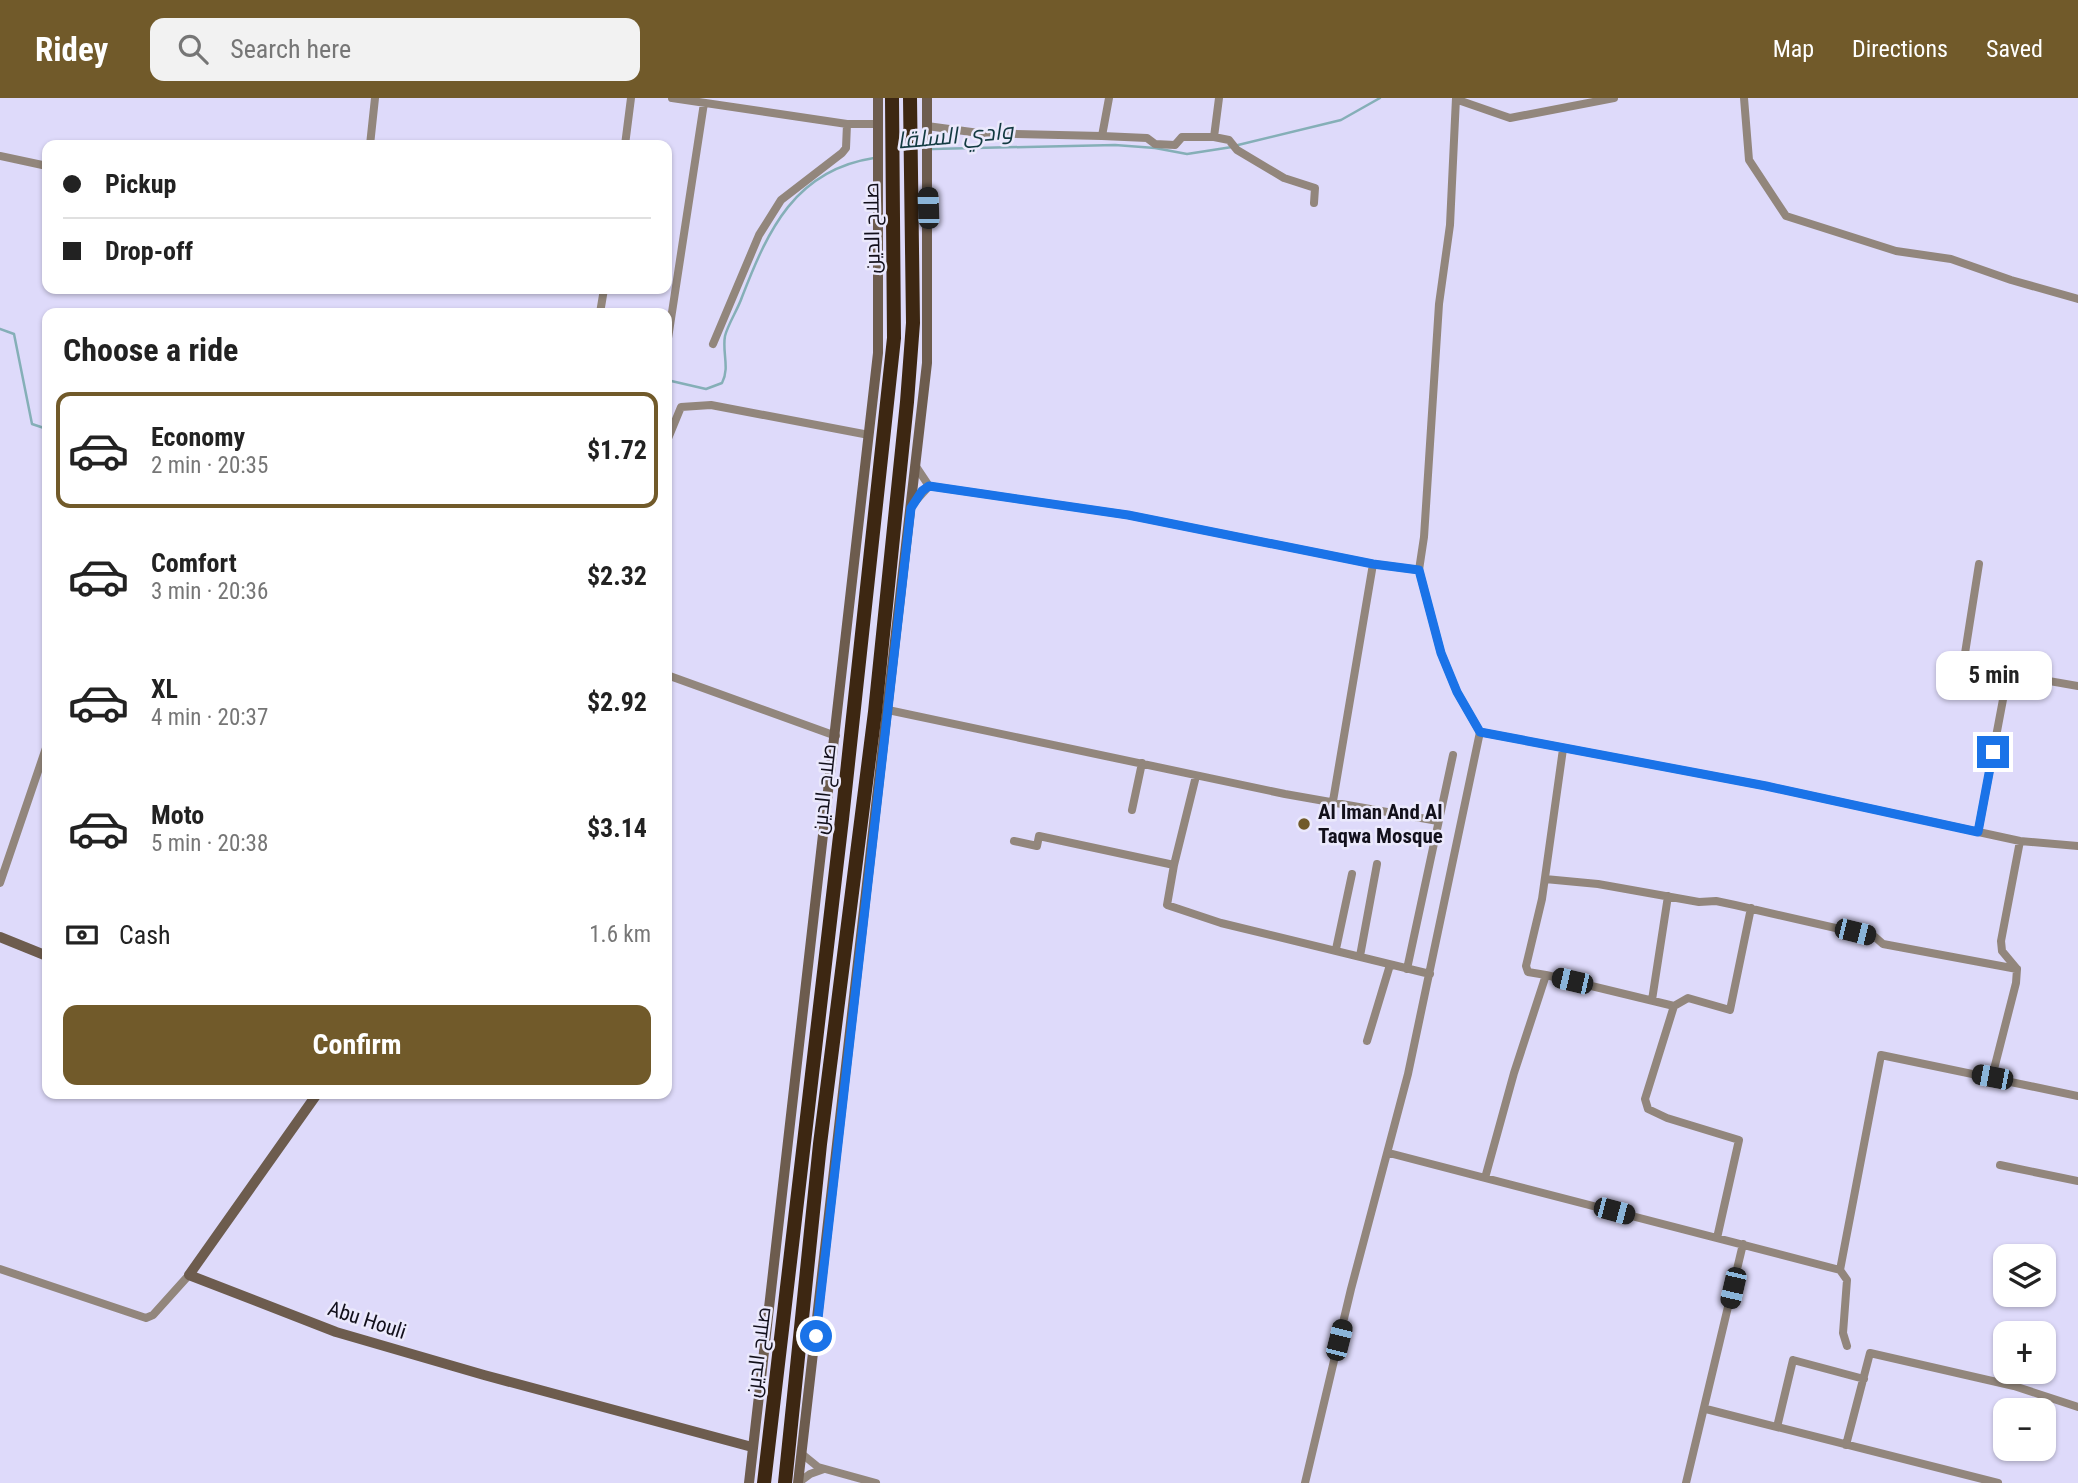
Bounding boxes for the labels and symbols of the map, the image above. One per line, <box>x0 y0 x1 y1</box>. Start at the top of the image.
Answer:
water label: وادي السلقا <box>896 117 1016 159</box>
street label: صلاح الدين <box>859 182 887 274</box>
car <box>917 187 940 229</box>
callout: 5 min <box>1935 650 2051 700</box>
route end <box>1977 736 2009 768</box>
street label: صلاح الدين <box>807 742 843 836</box>
place label: Al Iman And Al Taqwa Mosque <box>1318 800 1443 848</box>
marker: Al Iman And Al Taqwa Mosque <box>1296 816 1312 832</box>
car <box>1833 917 1878 947</box>
car <box>1550 966 1595 996</box>
car <box>1970 1063 2015 1091</box>
car <box>1591 1195 1638 1227</box>
car <box>1719 1265 1748 1311</box>
street label: Abu Houli <box>325 1296 409 1344</box>
street label: صلاح الدين <box>741 1305 777 1399</box>
car <box>1324 1317 1355 1363</box>
route start <box>800 1320 832 1352</box>

